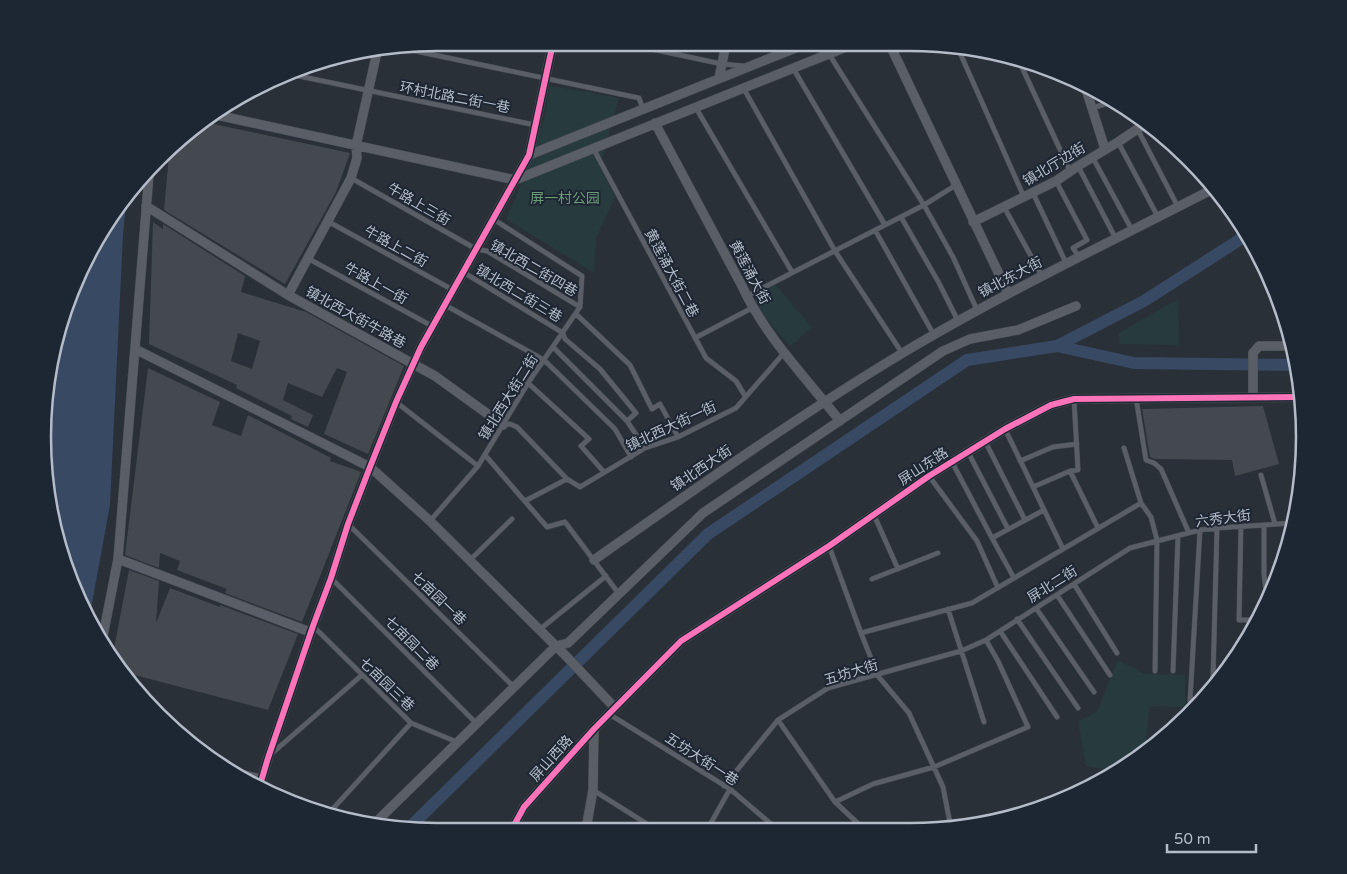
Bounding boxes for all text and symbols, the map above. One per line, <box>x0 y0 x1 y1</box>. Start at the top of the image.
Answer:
street label: 环村北路二街一巷 <box>398 78 511 117</box>
street label: 镇北厅边街 <box>1020 139 1089 190</box>
street label: 牛路上三街 <box>384 180 453 229</box>
park label: 屏一村公园 <box>530 190 600 207</box>
street label: 牛路上二街 <box>361 222 430 271</box>
street label: 黄莲涌大街二巷 <box>641 226 702 320</box>
street label: 镇北西二街四巷 <box>487 237 580 300</box>
street label: 黄莲涌大街 <box>726 237 773 307</box>
street label: 镇北东大街 <box>975 254 1045 301</box>
street label: 牛路上一街 <box>341 259 410 308</box>
street label: 镇北西二街三巷 <box>472 261 565 326</box>
street label: 镇北西大街牛路巷 <box>303 283 409 352</box>
street label: 镇北西大街二街 <box>475 351 542 443</box>
street label: 镇北西大街一街 <box>623 398 719 455</box>
street label: 镇北西大街 <box>668 442 735 495</box>
street label: 屏山东路 <box>895 444 951 489</box>
street label: 六秀大街 <box>1194 507 1252 530</box>
street label: 屏北二街 <box>1024 562 1081 606</box>
street label: 七亩园一巷 <box>408 568 470 629</box>
street label: 七亩园二巷 <box>381 613 442 674</box>
street label: 七亩园三巷 <box>356 654 418 715</box>
street label: 五坊大街 <box>822 656 880 689</box>
street label: 五坊大街一巷 <box>662 729 742 789</box>
street label: 屏山西路 <box>526 732 576 785</box>
scale bar <box>1167 822 1256 854</box>
text: 50 m <box>1174 830 1211 848</box>

